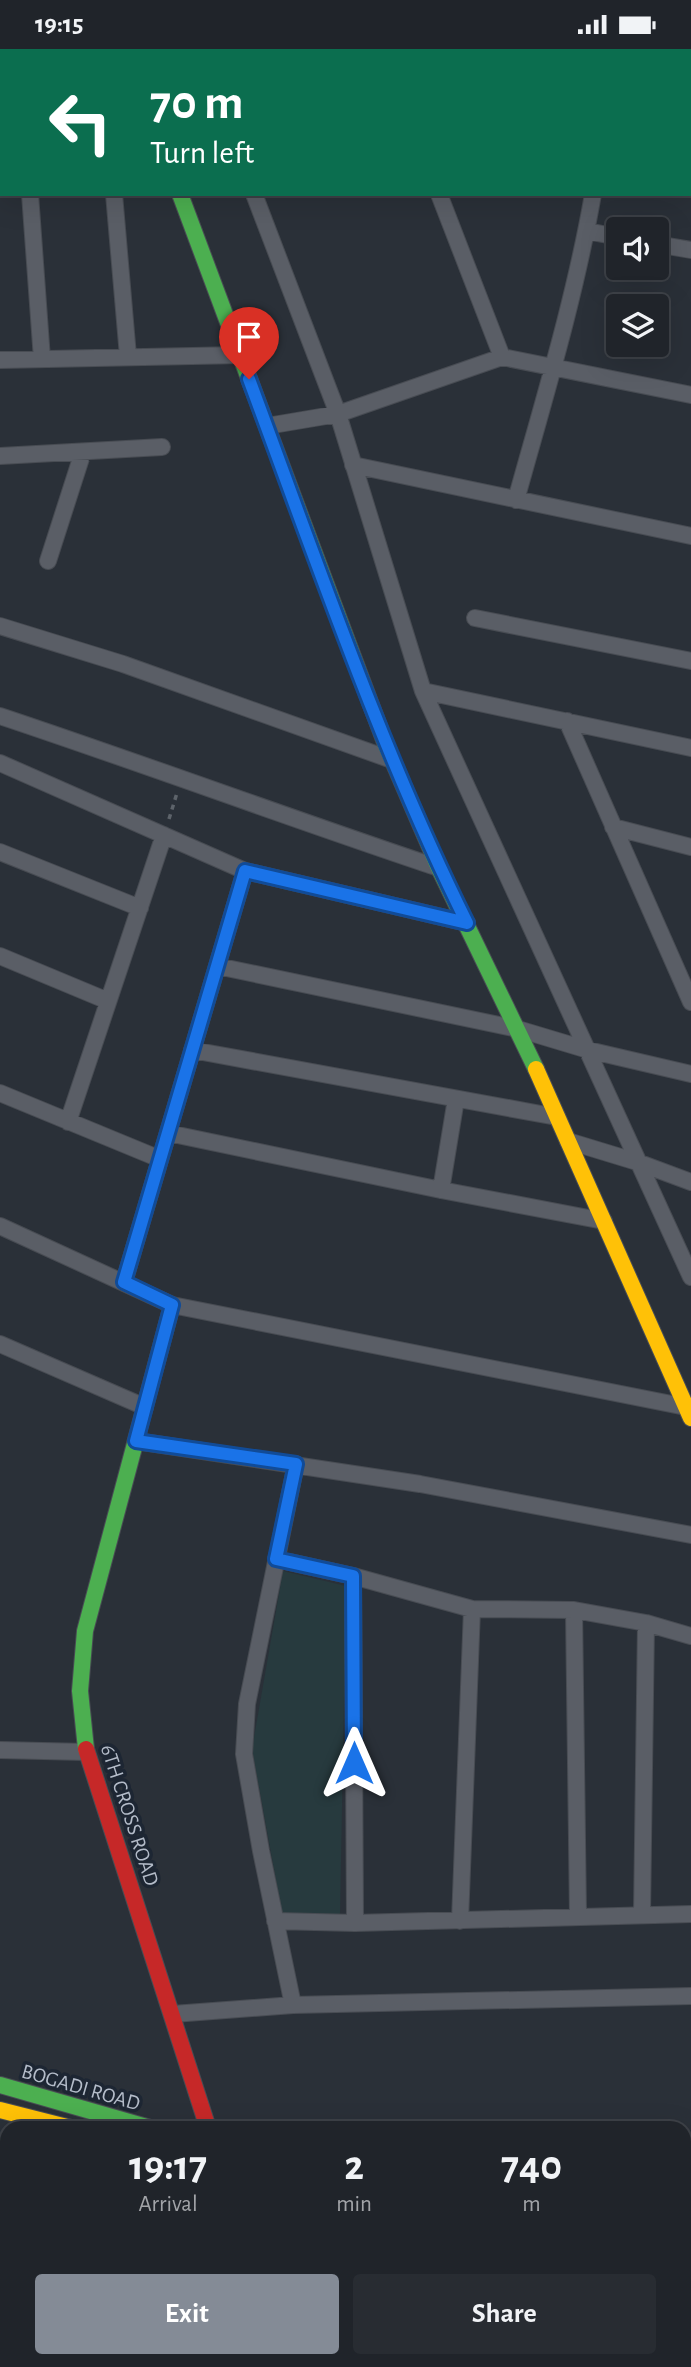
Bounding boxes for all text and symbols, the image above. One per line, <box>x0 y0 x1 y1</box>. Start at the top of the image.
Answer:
text: 19:15 <box>35 11 83 37</box>
icon: left <box>35 77 126 168</box>
text: 70 m <box>150 79 244 128</box>
text: Turn left <box>150 137 254 169</box>
map controls <box>606 217 669 357</box>
button: sound <box>606 217 669 280</box>
button: layers <box>606 294 669 357</box>
pin <box>219 307 279 379</box>
icon: arrive <box>230 318 268 356</box>
position arrow <box>317 1726 391 1800</box>
street label: 6TH CROSS ROAD <box>97 1742 162 1888</box>
street label: BOGADI ROAD <box>19 2061 143 2114</box>
text: 19:17 <box>129 2145 207 2187</box>
text: 2 <box>344 2145 364 2187</box>
text: 740 <box>501 2145 562 2187</box>
text: Arrival <box>139 2193 198 2216</box>
text: min <box>336 2193 372 2216</box>
text: m <box>522 2193 541 2216</box>
button: Exit <box>35 2274 339 2354</box>
button: Share <box>353 2274 656 2354</box>

